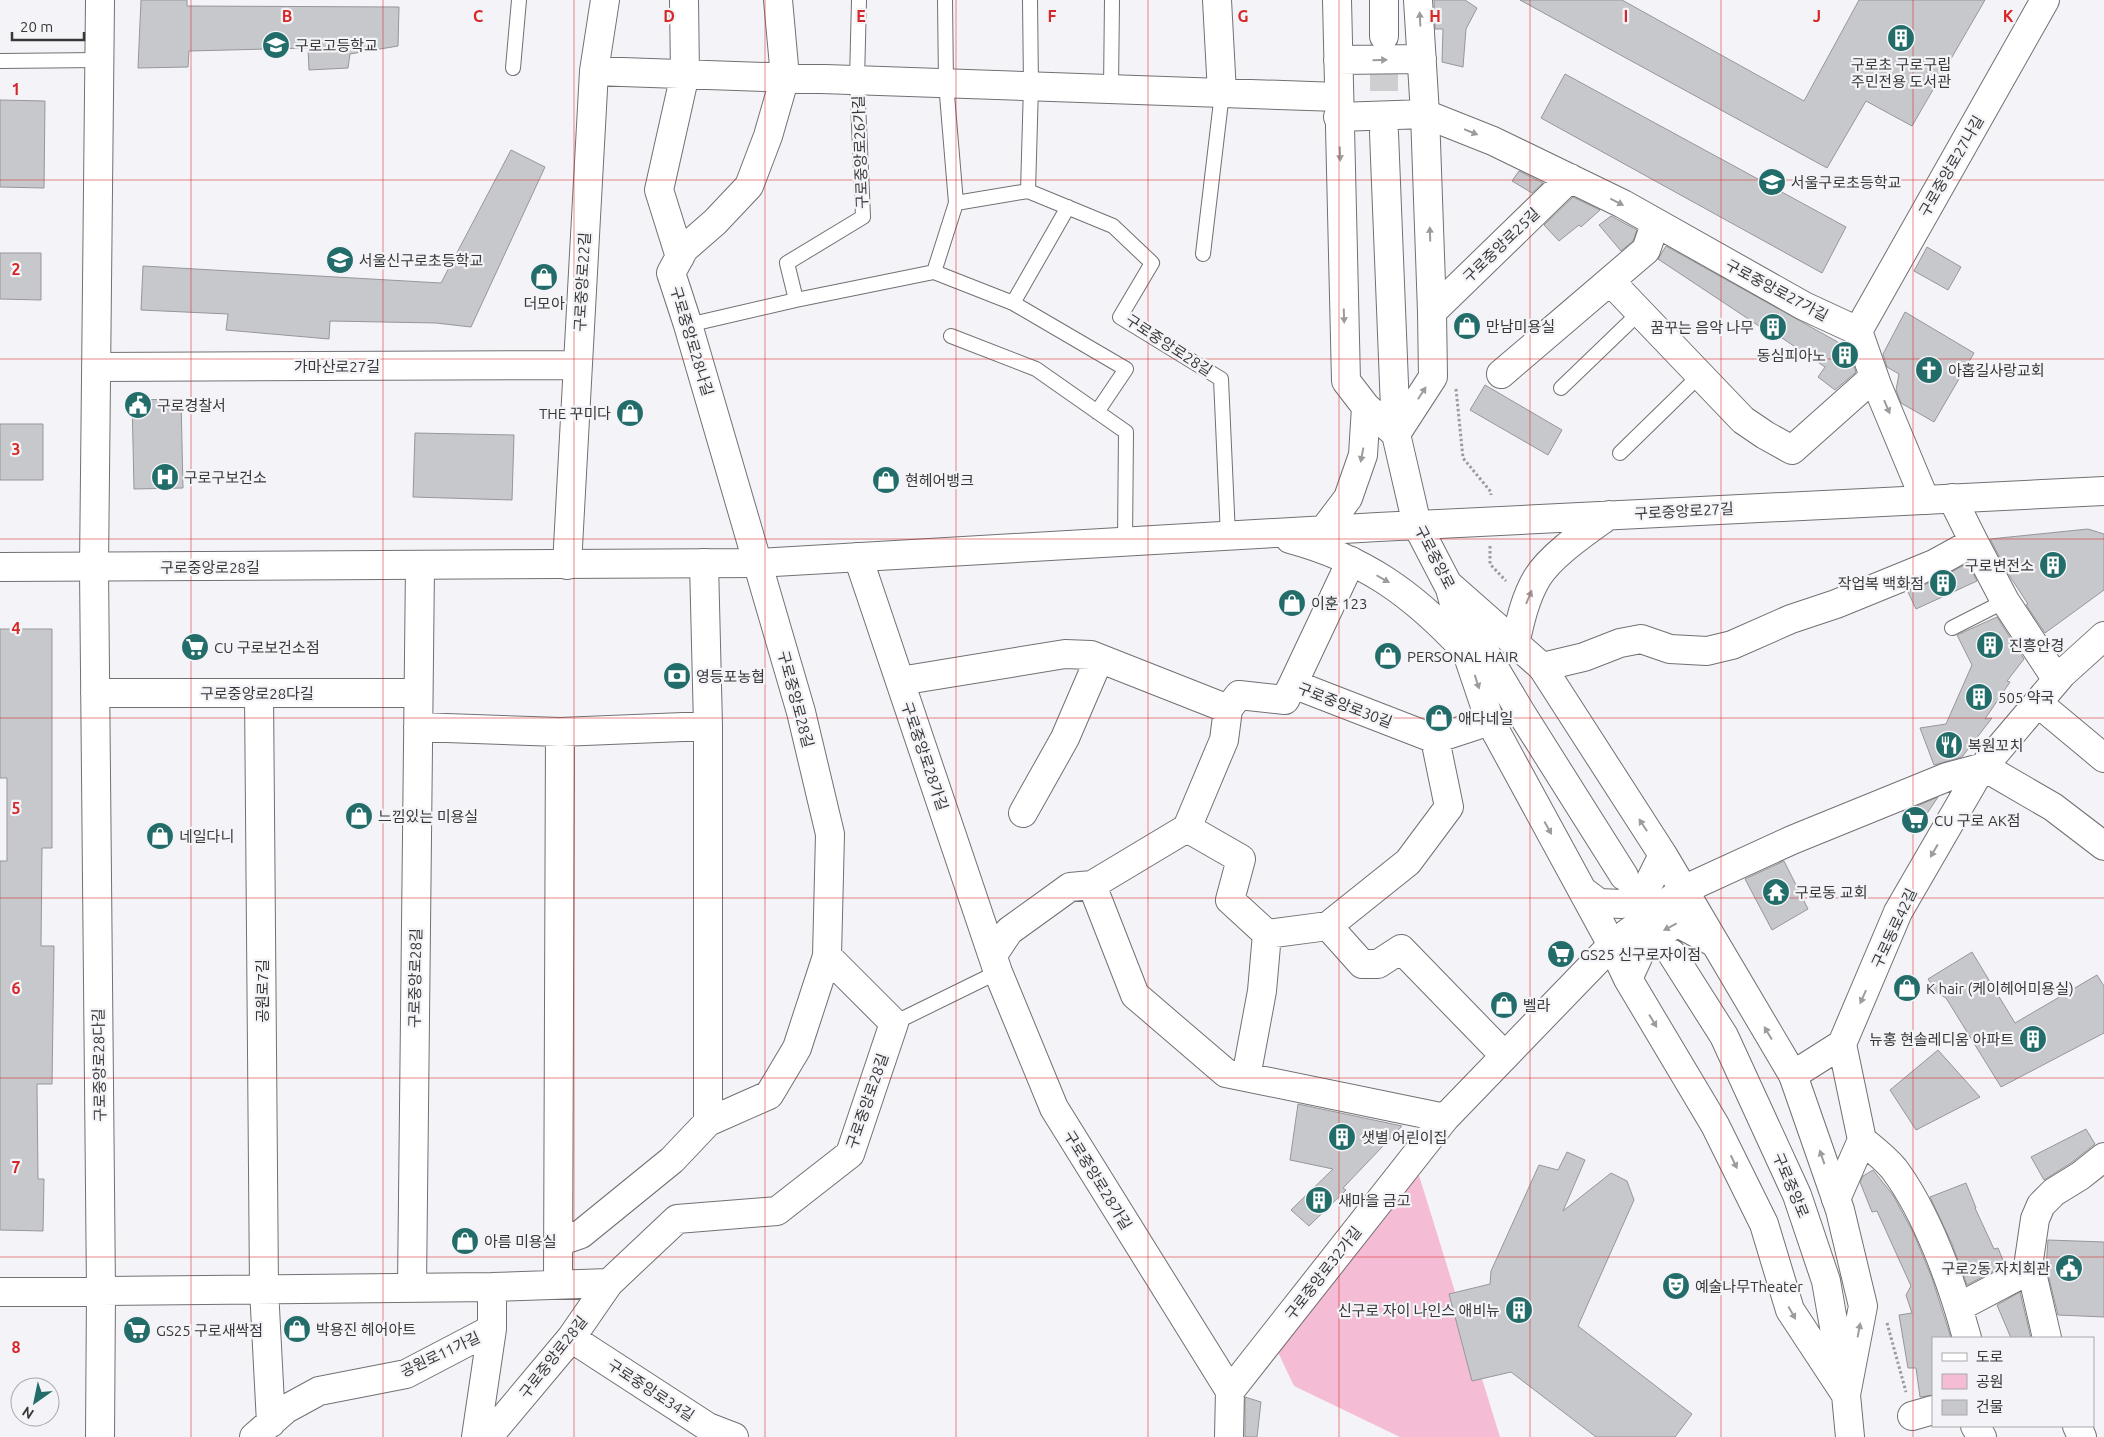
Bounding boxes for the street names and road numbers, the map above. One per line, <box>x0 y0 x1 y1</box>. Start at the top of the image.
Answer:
street label: 구로중앙로26가길 <box>850 95 870 209</box>
street label: 구로중앙로27나길 <box>1915 113 1987 219</box>
street label: 구로중앙로25길 <box>1459 204 1543 286</box>
street label: 구로중앙로22길 <box>571 232 593 332</box>
street label: 구로중앙로27가길 <box>1723 256 1831 324</box>
street label: 구로중앙로28나길 <box>667 284 717 398</box>
street label: 구로중앙로28길 <box>1123 311 1215 379</box>
street label: 가마산로27길 <box>294 358 380 375</box>
street label: 구로중앙로27길 <box>1634 500 1734 522</box>
street label: 구로중앙로 <box>1412 522 1458 592</box>
street label: 구로중앙로28길 <box>160 559 260 576</box>
street label: 구로중앙로28길 <box>775 649 817 749</box>
street label: 구로중앙로30길 <box>1295 679 1395 731</box>
street label: 구로중앙로28다길 <box>200 685 314 702</box>
street label: 구로중앙로28가길 <box>898 700 952 812</box>
street label: 구로동로42길 <box>1868 885 1920 971</box>
street label: 구로중앙로28길 <box>406 928 424 1028</box>
street label: 공원로7길 <box>254 959 271 1023</box>
street label: 구로중앙로28다길 <box>90 1008 108 1122</box>
street label: 구로중앙로28길 <box>843 1051 891 1151</box>
street label: 구로중앙로28가길 <box>1061 1127 1135 1233</box>
street label: 구로중앙로 <box>1770 1150 1812 1220</box>
street label: 구로중앙로32가길 <box>1281 1223 1365 1323</box>
street label: 구로중앙로28길 <box>516 1312 590 1402</box>
street label: 공원로11가길 <box>397 1328 483 1380</box>
street label: 구로중앙로34길 <box>605 1356 697 1424</box>

